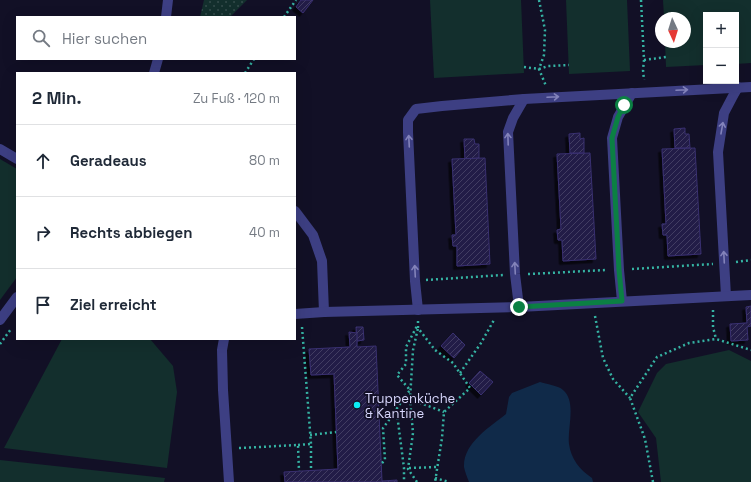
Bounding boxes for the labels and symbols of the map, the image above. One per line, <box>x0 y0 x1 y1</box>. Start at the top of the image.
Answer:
north arrow <box>655 12 691 48</box>
one-way arrow <box>675 87 688 94</box>
one-way arrow <box>546 94 559 101</box>
route start <box>615 96 633 114</box>
one-way arrow <box>718 122 726 135</box>
one-way arrow <box>504 133 512 146</box>
one-way arrow <box>405 135 412 148</box>
one-way arrow <box>720 251 727 264</box>
one-way arrow <box>511 262 519 275</box>
one-way arrow <box>411 265 418 278</box>
route end <box>510 298 528 316</box>
place label: Truppenküche & Kantine <box>365 390 455 422</box>
marker: Truppenküche & Kantine <box>352 400 362 410</box>

